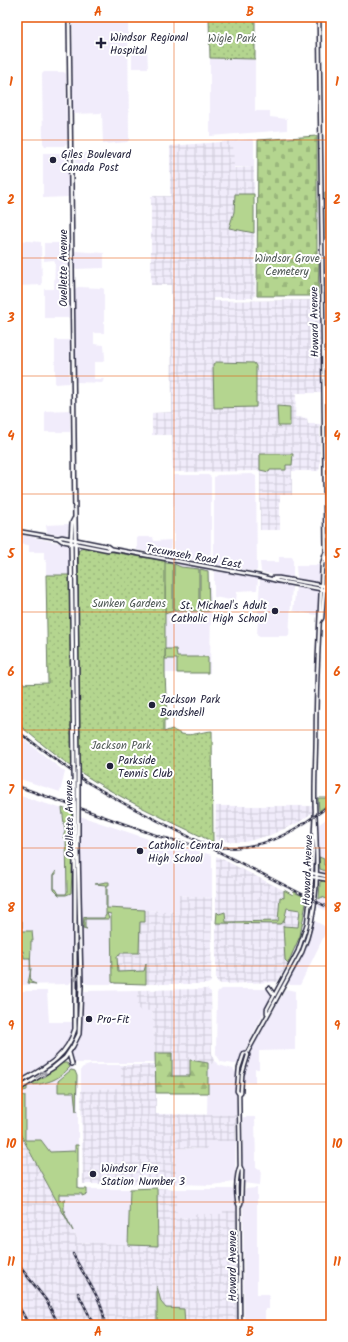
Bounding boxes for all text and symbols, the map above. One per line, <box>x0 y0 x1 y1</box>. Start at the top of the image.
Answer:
text: A <box>94 2 102 23</box>
text: B <box>246 2 254 23</box>
place label: Windsor Regional Hospital <box>110 29 189 60</box>
park label: Wigle Park <box>208 30 257 48</box>
marker: Windsor Regional Hospital <box>95 37 107 49</box>
text: 1 <box>9 72 13 93</box>
text: 1 <box>335 72 339 93</box>
place label: Giles Boulevard Canada Post <box>61 146 131 177</box>
marker: Giles Boulevard Canada Post <box>48 155 58 165</box>
text: 2 <box>7 190 15 211</box>
text: 2 <box>333 190 341 211</box>
street label: Ouellette Avenue <box>55 229 73 307</box>
park label: Windsor Grove Cemetery <box>254 250 320 281</box>
street label: Howard Avenue <box>305 286 325 358</box>
text: 3 <box>6 308 15 329</box>
text: 3 <box>332 308 341 329</box>
text: 4 <box>7 426 15 447</box>
text: 4 <box>333 426 341 447</box>
street label: Tecumseh Road East <box>145 540 244 574</box>
text: 5 <box>7 544 16 565</box>
text: 5 <box>333 544 342 565</box>
park label: Sunken Gardens <box>92 595 166 613</box>
place label: St. Michael's Adult Catholic High School <box>171 597 268 628</box>
marker: St. Michael's Adult Catholic High School <box>270 606 280 616</box>
text: 6 <box>7 662 15 683</box>
text: 6 <box>333 662 341 683</box>
place label: Jackson Park Bandshell <box>160 691 221 722</box>
marker: Jackson Park Bandshell <box>147 700 157 710</box>
park label: Jackson Park <box>91 737 152 755</box>
place label: Parkside Tennis Club <box>118 752 173 783</box>
marker: Parkside Tennis Club <box>105 761 115 771</box>
text: 7 <box>8 780 15 801</box>
street label: Ouellette Avenue <box>60 780 80 858</box>
text: 7 <box>334 780 341 801</box>
street label: Howard Avenue <box>298 834 318 906</box>
place label: Catholic Central High School <box>148 837 223 868</box>
marker: Catholic Central High School <box>135 846 145 856</box>
text: 8 <box>7 898 15 919</box>
text: 8 <box>333 898 341 919</box>
one-way arrow <box>72 968 80 981</box>
place label: Pro-Fit <box>97 1011 130 1029</box>
marker: Pro-Fit <box>84 1014 94 1024</box>
text: 9 <box>8 1016 15 1037</box>
text: 9 <box>334 1016 341 1037</box>
one-way arrow <box>35 1071 46 1079</box>
text: 10 <box>6 1134 17 1155</box>
text: 10 <box>332 1134 343 1155</box>
place label: Windsor Fire Station Number 3 <box>101 1160 185 1191</box>
marker: Windsor Fire Station Number 3 <box>88 1169 98 1179</box>
street label: Howard Avenue <box>224 1231 242 1301</box>
text: 11 <box>7 1252 15 1273</box>
text: 11 <box>333 1252 341 1273</box>
text: A <box>94 1322 102 1342</box>
text: B <box>246 1322 254 1342</box>

